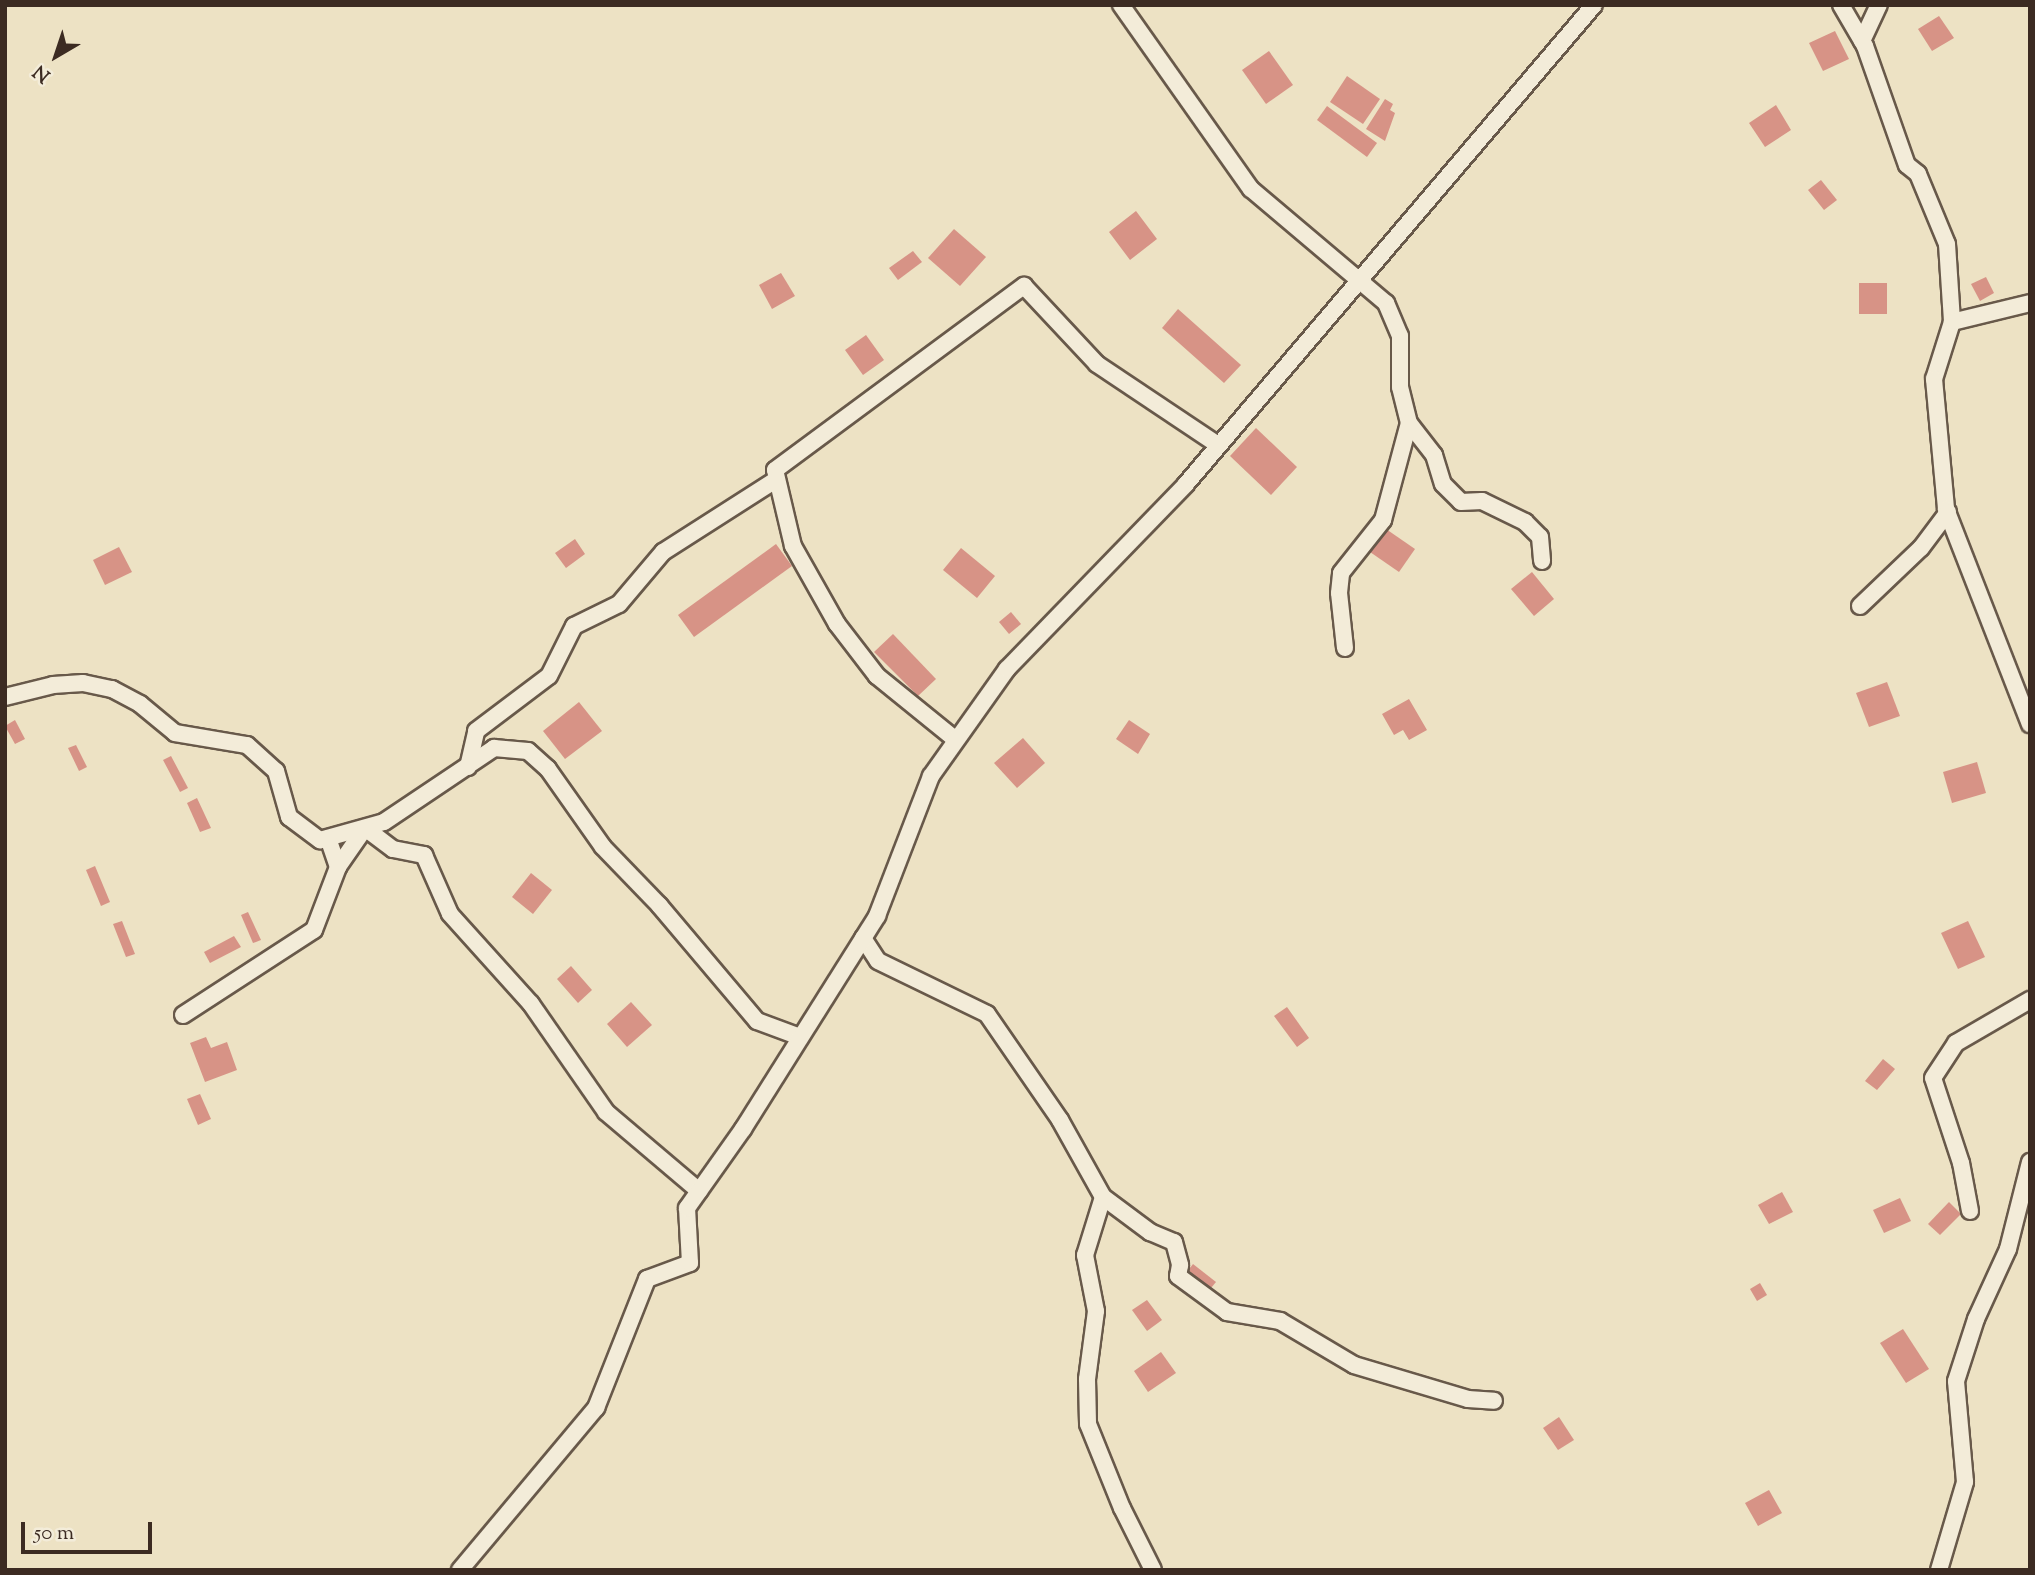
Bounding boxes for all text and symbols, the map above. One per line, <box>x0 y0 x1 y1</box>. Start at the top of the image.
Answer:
north arrow <box>21 21 91 91</box>
text: N <box>28 57 57 88</box>
scale bar <box>24 1508 156 1552</box>
text: 50 m <box>34 1519 74 1549</box>

